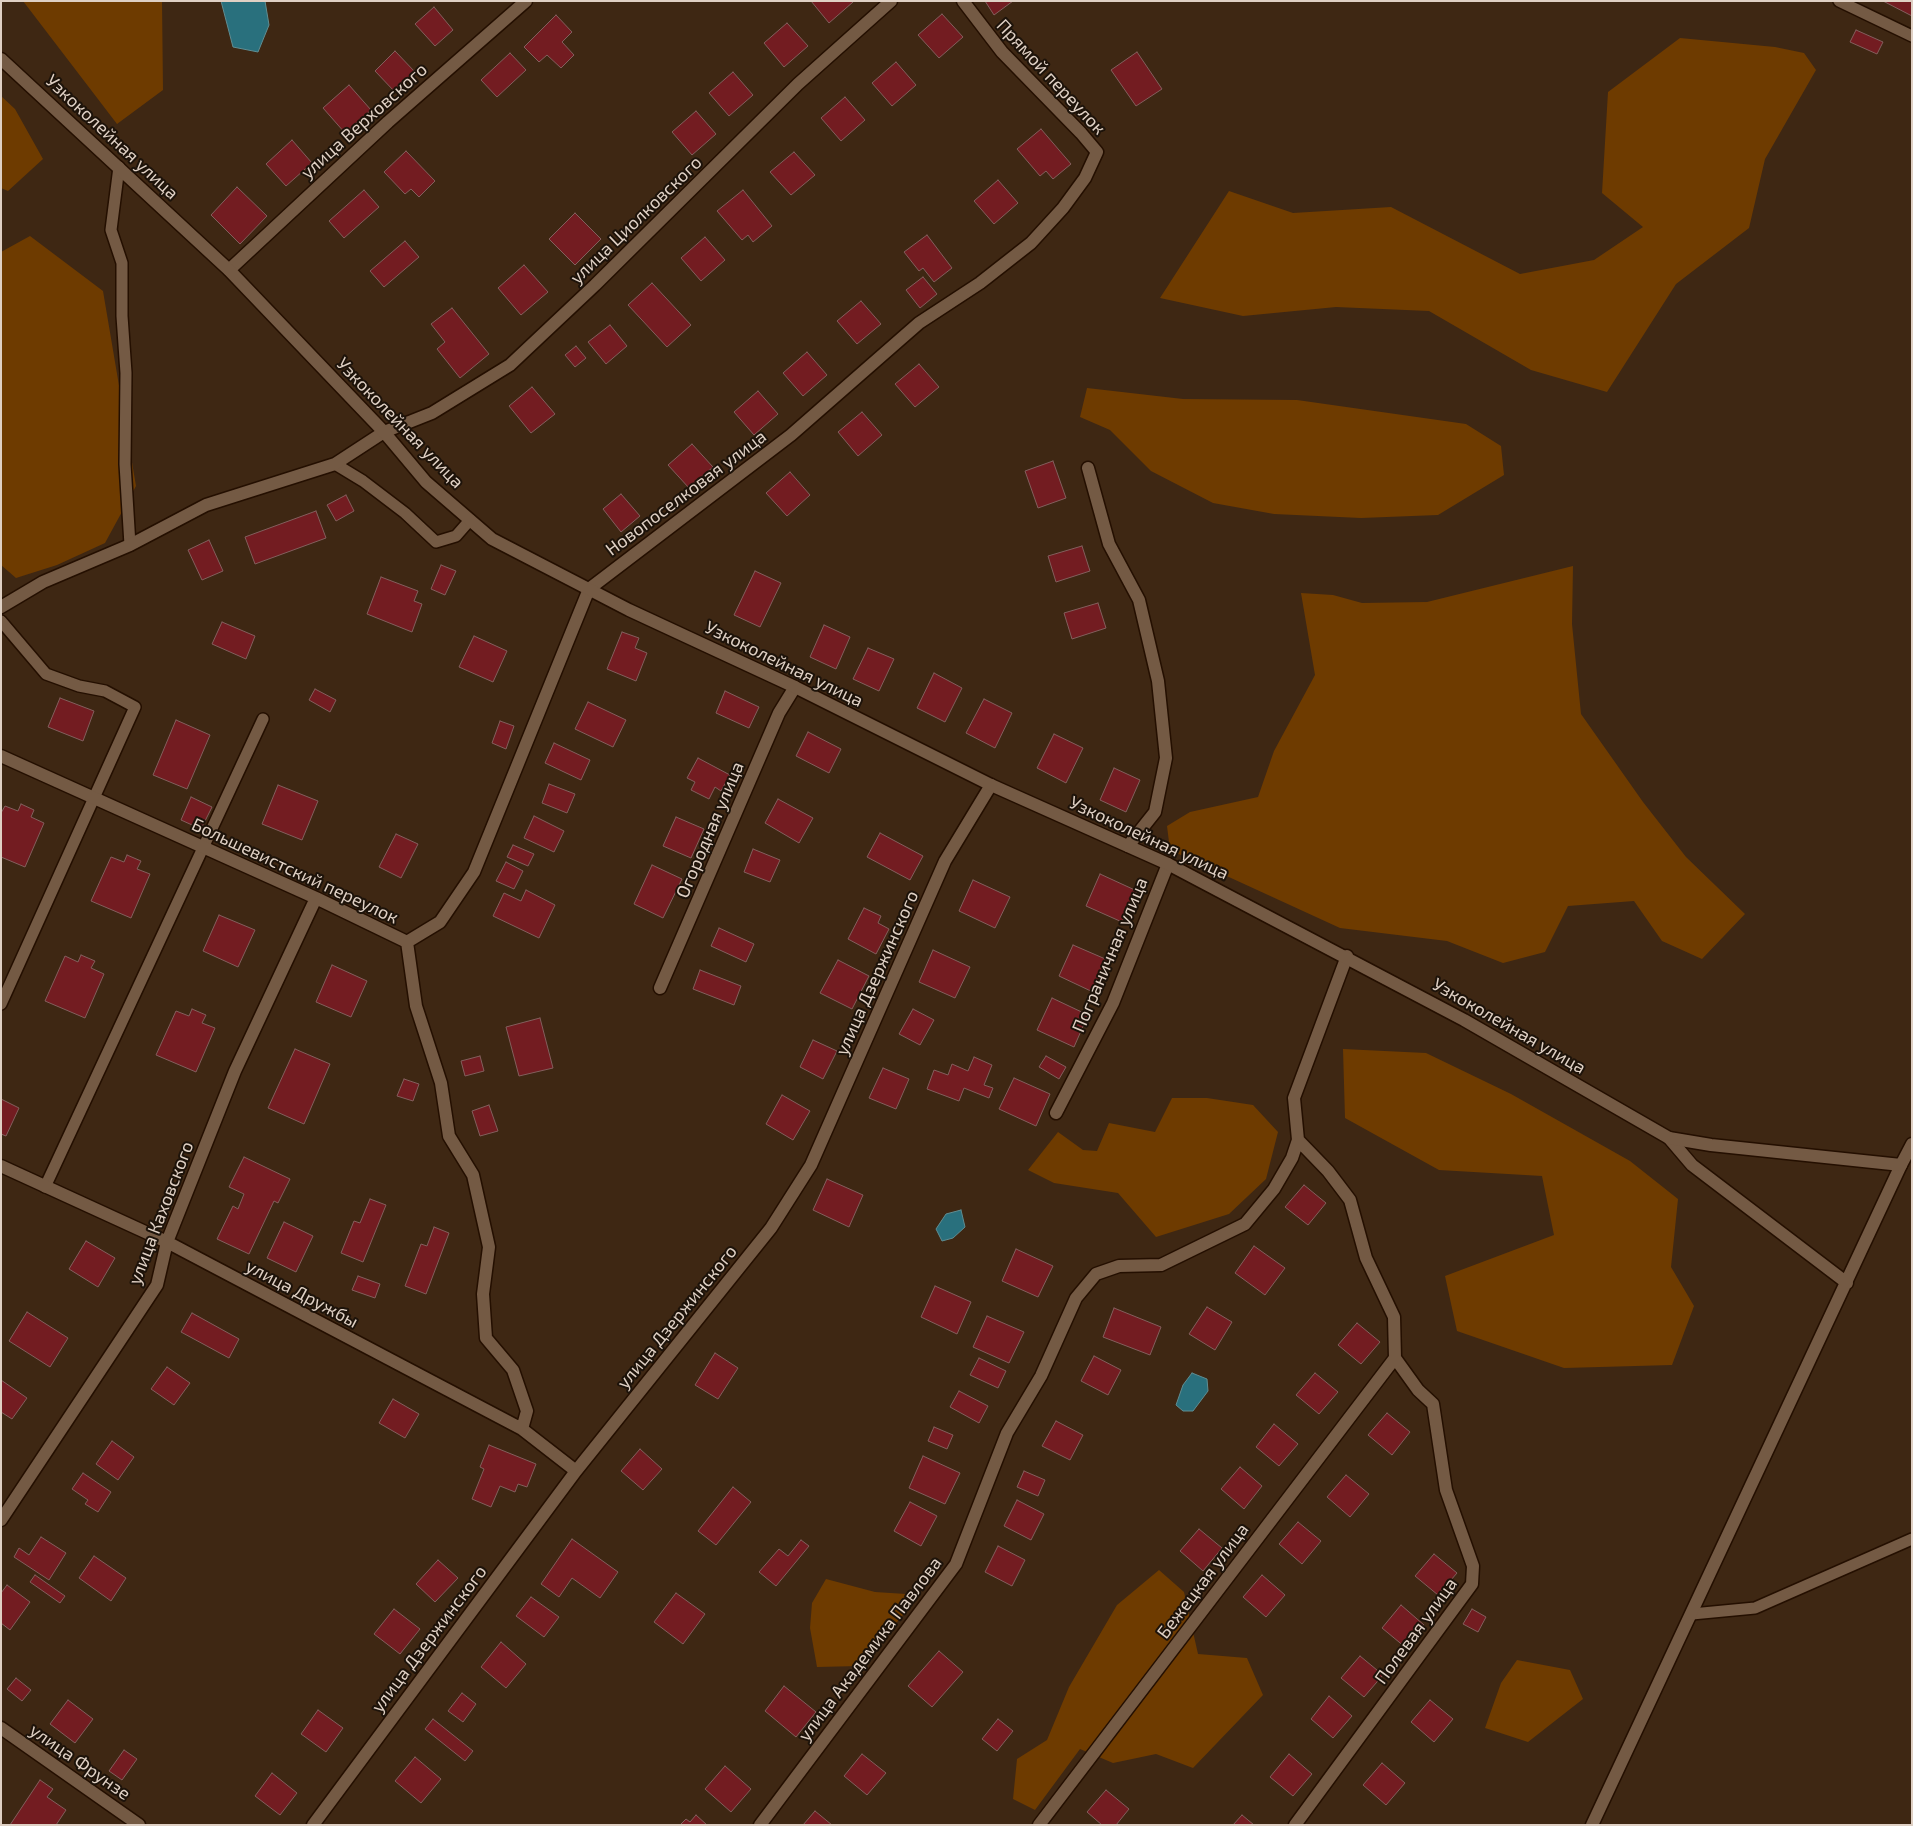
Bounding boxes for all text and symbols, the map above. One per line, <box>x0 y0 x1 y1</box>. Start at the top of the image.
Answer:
street label: Прямой переулок <box>992 15 1110 139</box>
street label: улица Верховского <box>296 59 432 183</box>
street label: Узкоколейная улица <box>41 70 183 204</box>
street label: улица Циолковского <box>566 152 706 288</box>
street label: Узкоколейная улица <box>332 353 468 493</box>
street label: Новопоселковая улица <box>601 426 771 560</box>
street label: Узкоколейная улица <box>701 616 867 712</box>
street label: Огородная улица <box>672 759 748 901</box>
street label: Узкоколейная улица <box>1066 792 1232 884</box>
street label: Большевистский переулок <box>188 814 402 928</box>
street label: Пограничная улица <box>1068 874 1152 1036</box>
street label: улица Дзержинского <box>831 887 923 1059</box>
street label: Узкоколейная улица <box>1429 973 1589 1079</box>
street label: улица Каховского <box>124 1138 198 1288</box>
street label: улица Дзержинского <box>613 1241 741 1393</box>
street label: улица Дружбы <box>242 1255 362 1333</box>
street label: Бежецкая улица <box>1153 1519 1253 1643</box>
street label: улица Академика Павлова <box>794 1553 946 1745</box>
street label: улица Дзержинского <box>367 1561 491 1717</box>
street label: Полевая улица <box>1370 1574 1462 1688</box>
street label: улица Фрунзе <box>25 1719 135 1805</box>

